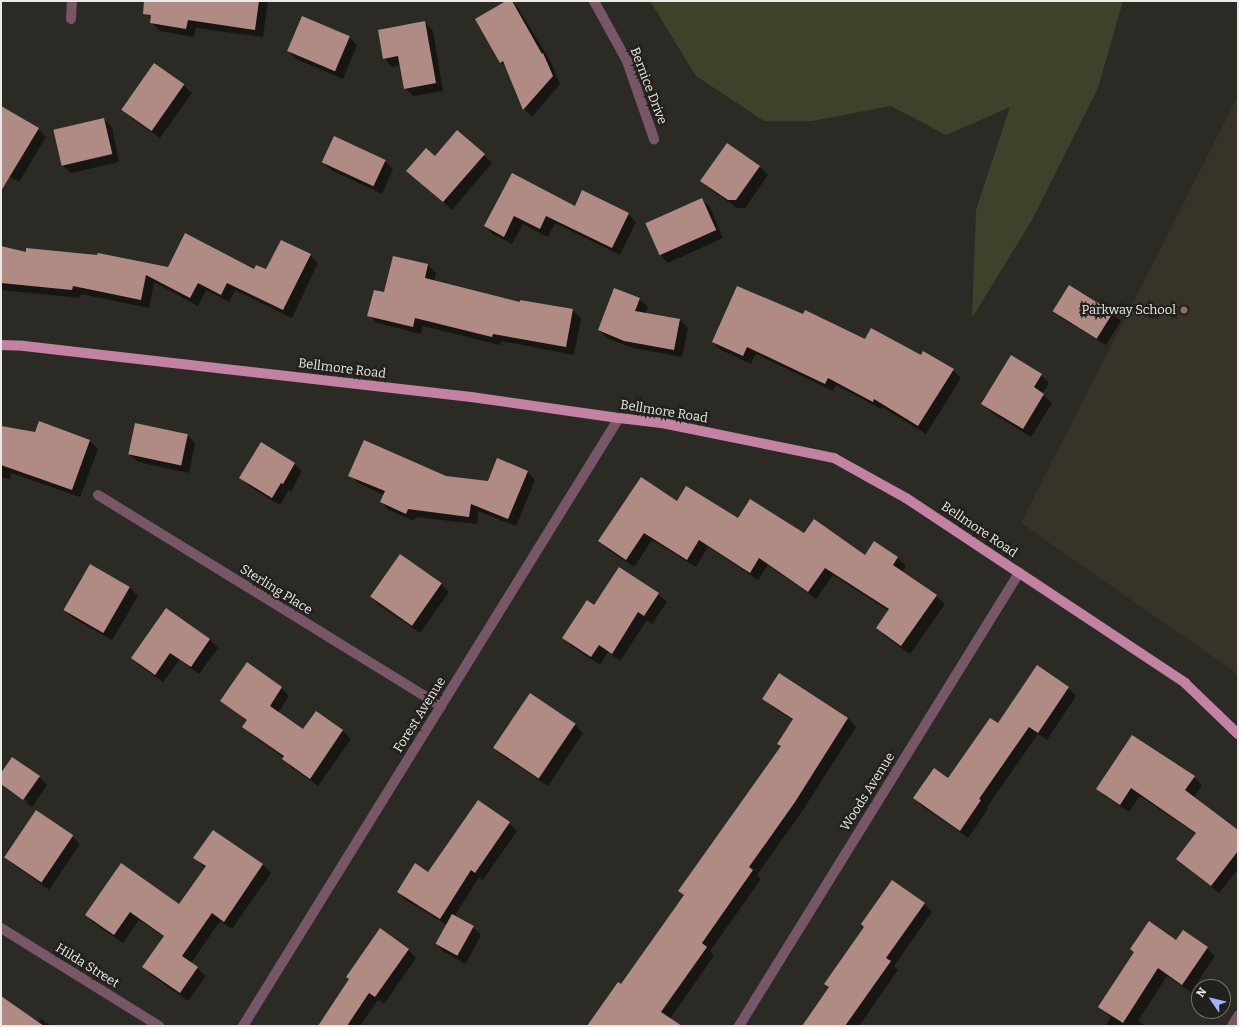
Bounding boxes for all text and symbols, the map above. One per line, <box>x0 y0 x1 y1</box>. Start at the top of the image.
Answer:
street label: Bernice Drive <box>626 45 670 127</box>
place label: Parkway School <box>1082 302 1176 318</box>
marker: Parkway School <box>1179 305 1189 315</box>
street label: Bellmore Road <box>297 356 387 382</box>
street label: Bellmore Road <box>619 397 709 427</box>
street label: Bellmore Road <box>938 499 1020 561</box>
street label: Sterling Place <box>237 562 315 618</box>
street label: Forest Avenue <box>391 674 449 756</box>
street label: Woods Avenue <box>838 750 898 834</box>
street label: Hilda Street <box>52 940 122 992</box>
north arrow <box>1191 979 1231 1019</box>
text: N <box>1194 985 1209 1000</box>

